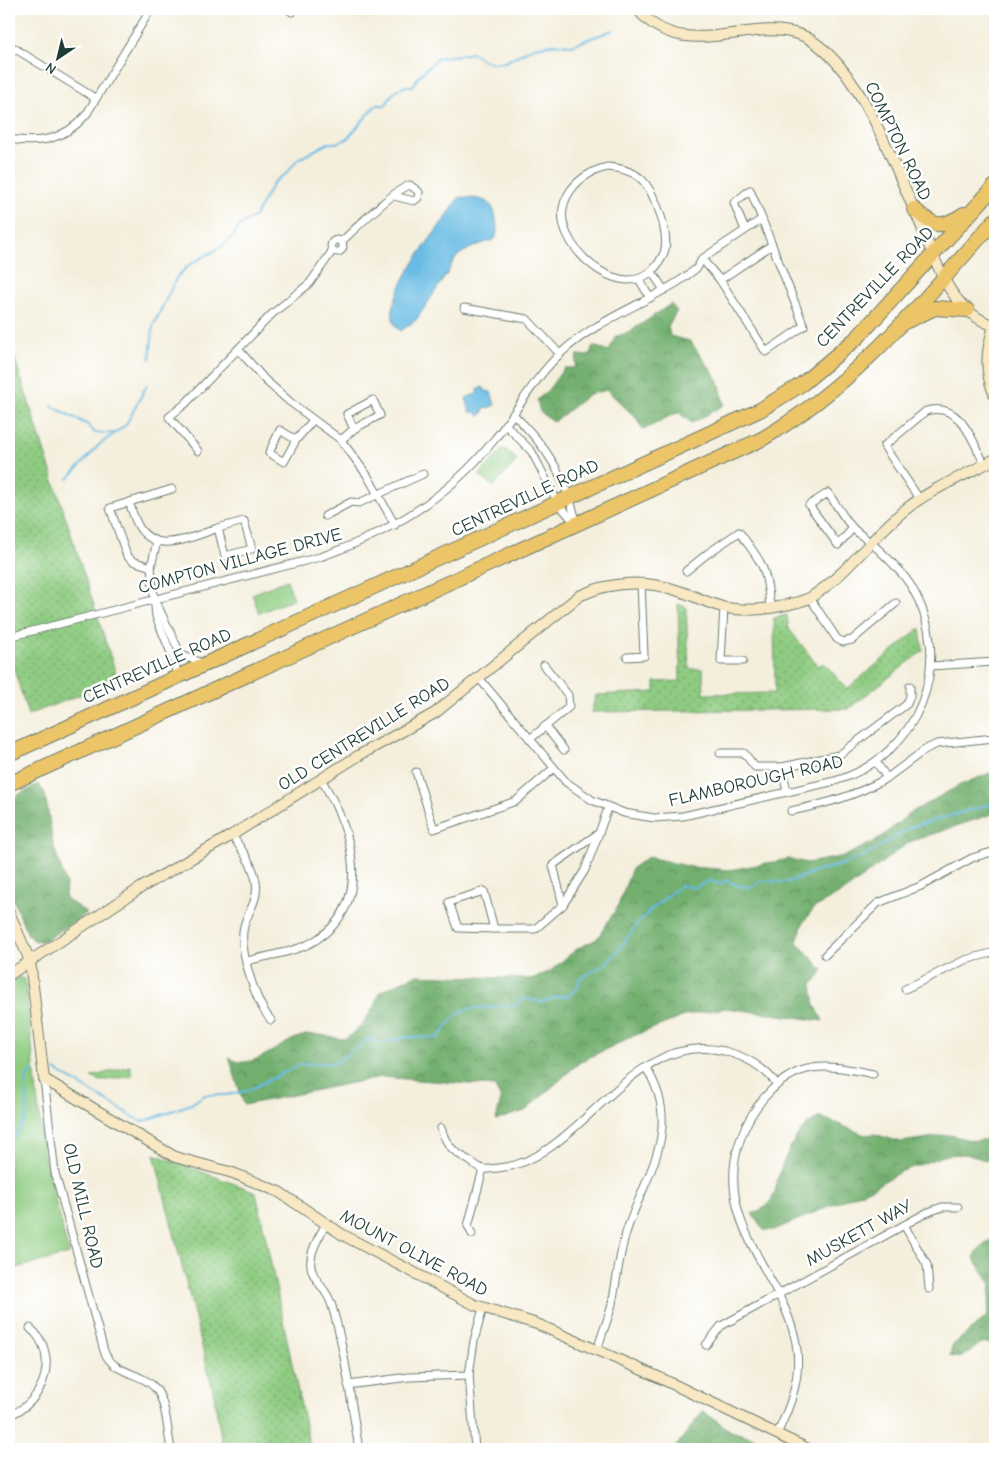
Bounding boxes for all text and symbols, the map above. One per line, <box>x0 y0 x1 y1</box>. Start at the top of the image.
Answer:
north arrow <box>32 32 82 82</box>
text: N <box>42 59 59 78</box>
street label: COMPTON ROAD <box>860 78 936 204</box>
street label: CENTREVILLE ROAD <box>812 222 938 352</box>
street label: CENTREVILLE ROAD <box>448 455 602 541</box>
street label: COMPTON VILLAGE DRIVE <box>136 524 344 598</box>
street label: CENTREVILLE ROAD <box>79 624 235 708</box>
street label: OLD CENTREVILLE ROAD <box>274 673 454 795</box>
street label: FLAMBOROUGH ROAD <box>667 751 845 811</box>
street label: OLD MILL ROAD <box>58 1141 108 1271</box>
street label: MUSKETT WAY <box>802 1195 916 1271</box>
street label: MOUNT OLIVE ROAD <box>336 1205 492 1301</box>

